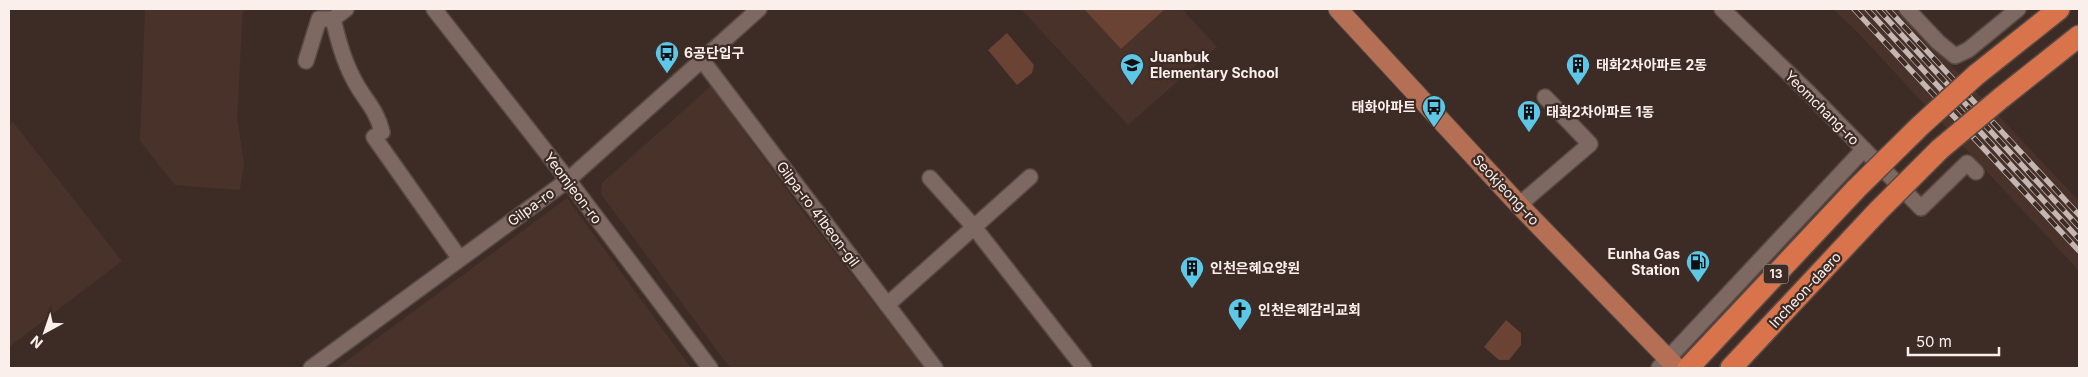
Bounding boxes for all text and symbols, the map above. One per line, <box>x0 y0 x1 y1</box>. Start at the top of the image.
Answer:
bus stop icon: 6공단입구 <box>654 40 680 74</box>
place label: 6공단입구 <box>684 44 745 61</box>
place label: Juanbuk Elementary School <box>1150 48 1279 81</box>
school or university icon: Juanbuk Elementary School <box>1119 52 1145 86</box>
building icon: 태화2차아파트 2동 <box>1565 52 1591 86</box>
place label: 태화2차아파트 2동 <box>1596 56 1707 73</box>
street label: Yeomchang-ro <box>1782 67 1863 148</box>
bus stop icon: 태화아파트 <box>1421 94 1447 128</box>
place label: 태화아파트 <box>1352 98 1416 115</box>
building icon: 태화2차아파트 1동 <box>1516 99 1542 133</box>
place label: 태화2차아파트 1동 <box>1546 103 1654 120</box>
street label: Yeomjeon-ro <box>541 149 606 227</box>
street label: Seokjeong-ro <box>1469 151 1543 228</box>
street label: Gilpa-ro 41beon-gil <box>773 158 863 270</box>
street label: Gilpa-ro <box>504 184 557 229</box>
place label: Eunha Gas Station <box>1607 245 1680 278</box>
street label: Incheon-daero <box>1765 248 1844 331</box>
fuel station icon: Eunha Gas Station <box>1685 249 1711 283</box>
building icon: 인천은혜요양원 <box>1179 255 1205 289</box>
place label: 인천은혜요양원 <box>1210 259 1300 276</box>
road number: 13 <box>1764 264 1788 284</box>
church icon: 인천은혜감리교회 <box>1227 297 1253 331</box>
place label: 인천은혜감리교회 <box>1258 301 1361 318</box>
north arrow <box>20 307 70 357</box>
scale bar <box>1908 324 1999 356</box>
text: N <box>27 332 46 352</box>
text: 50 m <box>1916 332 1952 351</box>

